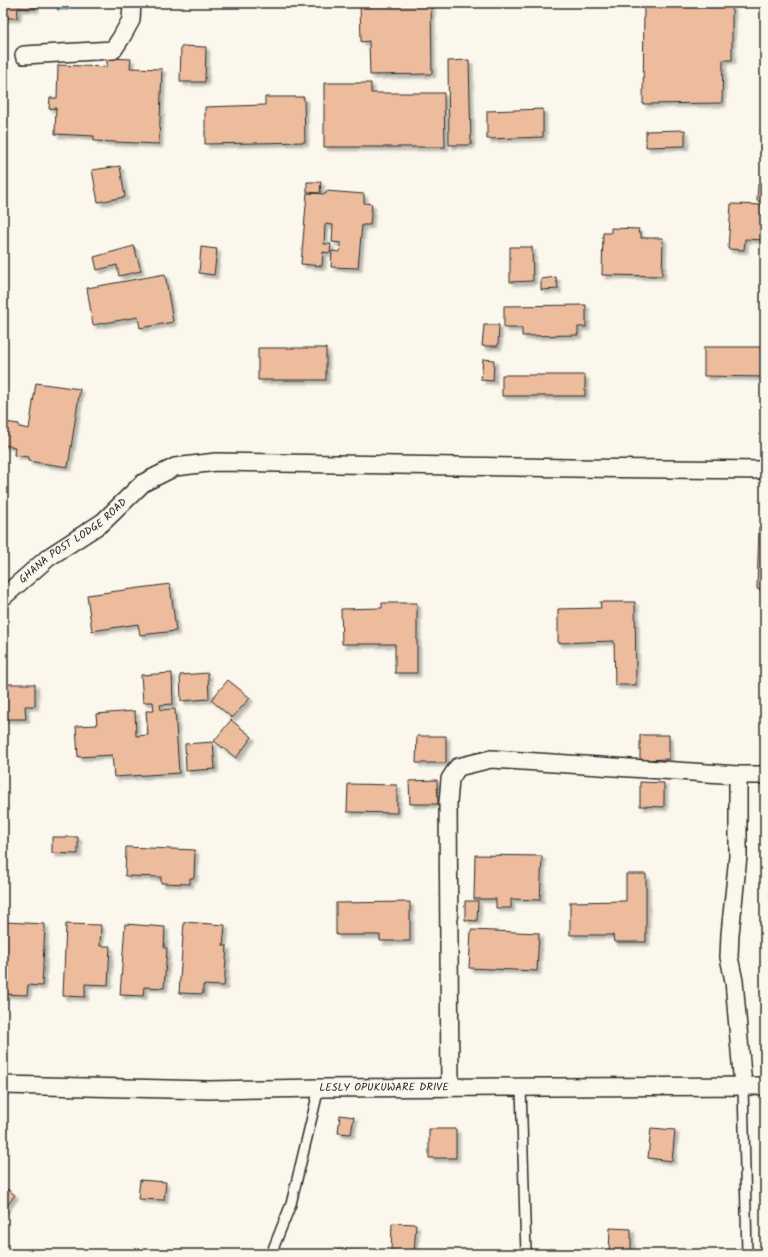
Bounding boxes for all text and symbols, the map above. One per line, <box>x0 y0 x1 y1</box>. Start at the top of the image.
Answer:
street label: GHANA POST LODGE ROAD <box>15 494 132 588</box>
street label: LESLY OPUKUWARE DRIVE <box>319 1078 449 1097</box>

